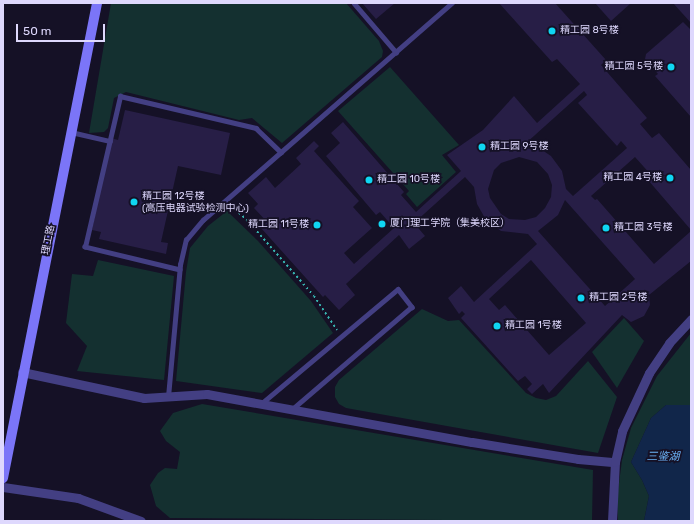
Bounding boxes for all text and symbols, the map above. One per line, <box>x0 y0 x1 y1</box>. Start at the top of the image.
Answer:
scale bar <box>18 16 107 42</box>
text: 50 m <box>23 24 51 38</box>
place label: 精工园 8号楼 <box>560 25 619 37</box>
marker: 精工园 8号楼 <box>547 26 557 36</box>
place label: 精工园 5号楼 <box>605 61 663 73</box>
marker: 精工园 5号楼 <box>666 62 676 72</box>
place label: 精工园 9号楼 <box>490 141 548 153</box>
marker: 精工园 9号楼 <box>477 142 487 152</box>
place label: 精工园 4号楼 <box>603 172 662 184</box>
marker: 精工园 4号楼 <box>665 173 675 183</box>
place label: 精工园 10号楼 <box>377 174 440 186</box>
marker: 精工园 10号楼 <box>364 175 374 185</box>
place label: 精工园 12号楼 (高压电器试验检测中心) <box>142 190 249 214</box>
marker: 精工园 12号楼 (高压电器试验检测中心) <box>129 197 139 207</box>
place label: 厦门理工学院（集美校区） <box>390 218 510 230</box>
place label: 精工园 11号楼 <box>248 219 309 231</box>
marker: 厦门理工学院（集美校区） <box>377 219 387 229</box>
marker: 精工园 11号楼 <box>312 220 322 230</box>
place label: 精工园 3号楼 <box>614 222 672 234</box>
marker: 精工园 3号楼 <box>601 223 611 233</box>
street label: 理工路 <box>40 224 58 256</box>
place label: 精工园 2号楼 <box>589 292 647 304</box>
marker: 精工园 2号楼 <box>576 293 586 303</box>
place label: 精工园 1号楼 <box>505 320 562 332</box>
marker: 精工园 1号楼 <box>492 321 502 331</box>
water label: 三鉴湖 <box>647 450 679 464</box>

